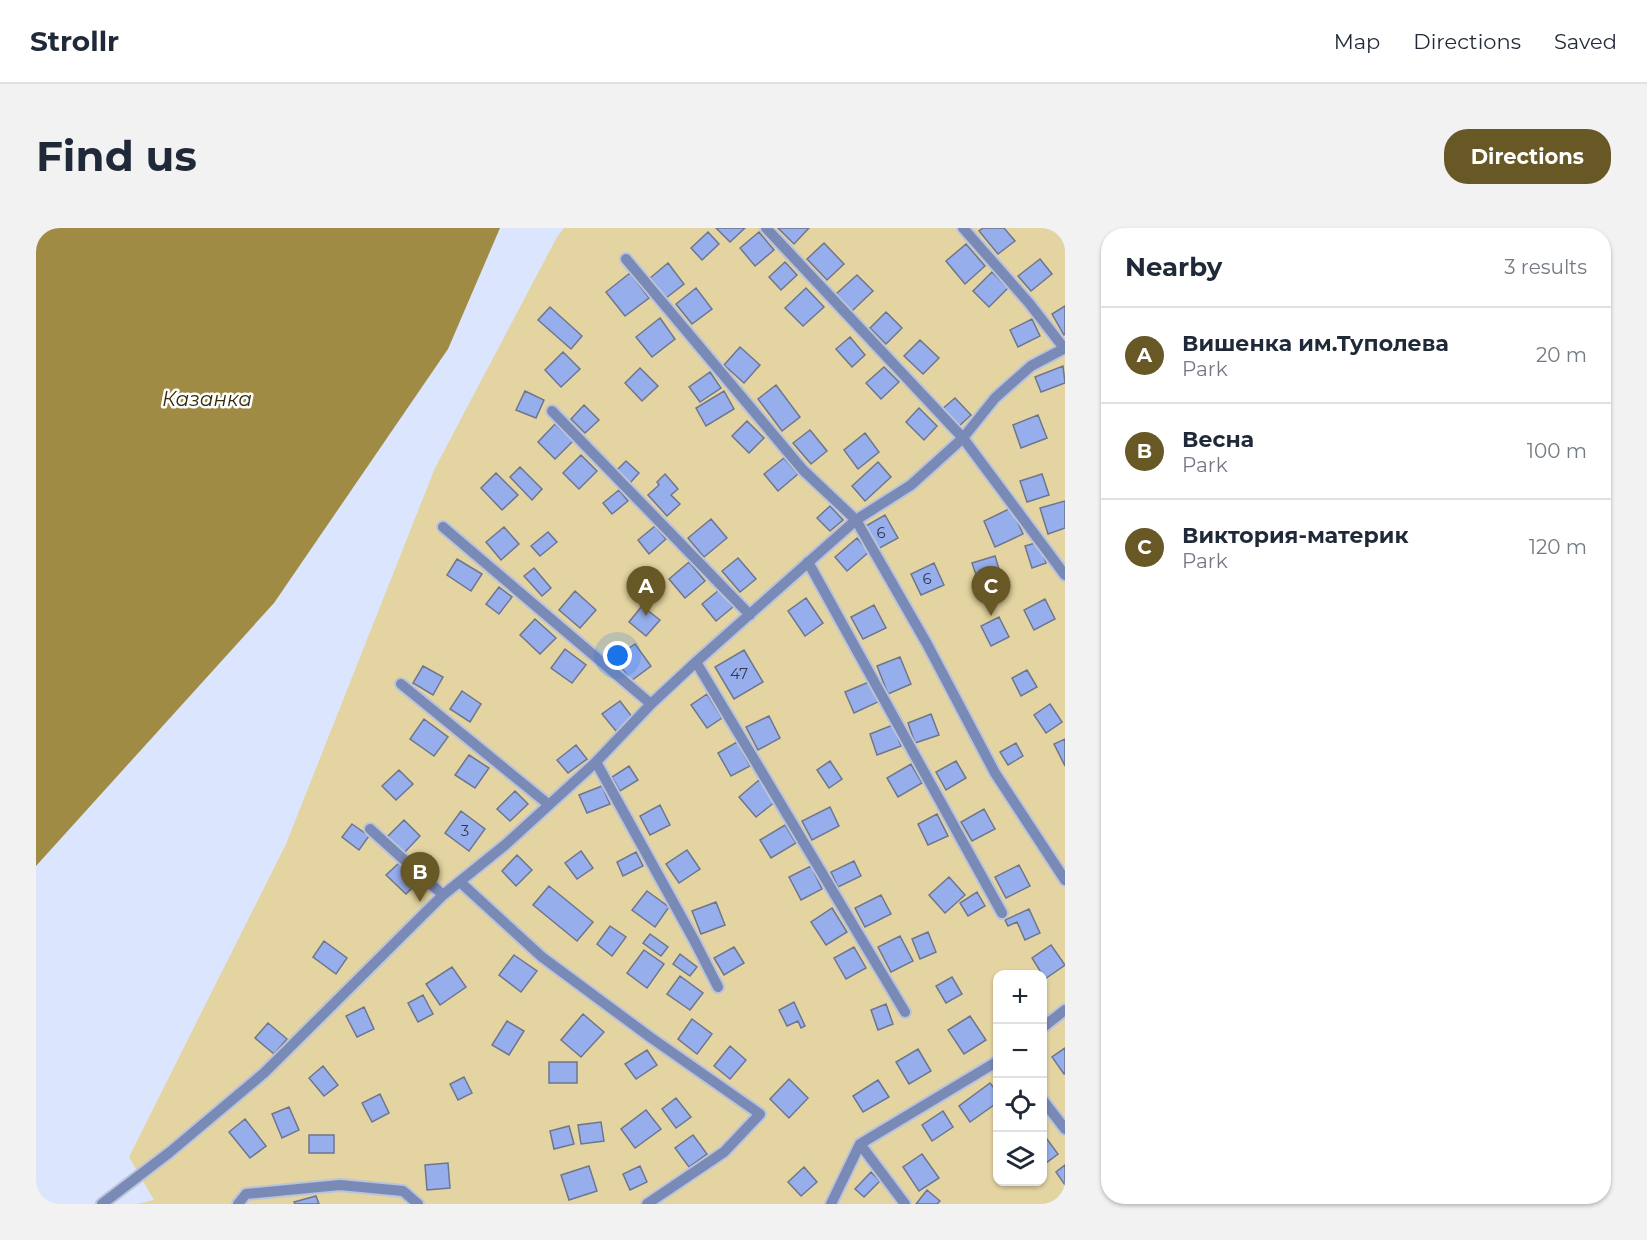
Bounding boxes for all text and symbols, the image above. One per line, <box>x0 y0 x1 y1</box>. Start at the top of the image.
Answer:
text: Strollr <box>30 24 119 58</box>
text: Map <box>1334 29 1380 54</box>
text: Directions <box>1413 29 1521 54</box>
text: Saved <box>1554 29 1617 54</box>
button: Directions <box>1444 129 1611 184</box>
text: Find us <box>36 130 197 182</box>
text: Nearby <box>1125 251 1222 283</box>
text: 3 results <box>1504 255 1587 279</box>
text: Вишенка им.Туполева <box>1182 330 1449 357</box>
text: A <box>1137 343 1152 367</box>
text: 20 m <box>1536 343 1587 367</box>
text: Park <box>1182 357 1228 381</box>
water label: Казанка <box>162 387 252 411</box>
text: Весна <box>1182 426 1254 453</box>
text: B <box>1137 439 1152 463</box>
text: 100 m <box>1527 439 1587 463</box>
text: Park <box>1182 453 1228 477</box>
text: Виктория-материк <box>1182 522 1409 549</box>
house number: 6 <box>876 523 886 542</box>
text: C <box>1137 535 1152 559</box>
text: 120 m <box>1529 535 1587 559</box>
text: Park <box>1182 549 1228 573</box>
pin: A <box>626 566 666 616</box>
pin: C <box>972 566 1010 616</box>
house number: 6 <box>922 569 932 588</box>
your location <box>603 641 632 670</box>
house number: 47 <box>730 664 748 683</box>
house number: 3 <box>461 821 469 840</box>
pin: B <box>400 852 440 902</box>
map controls <box>993 970 1047 1186</box>
button: + <box>993 970 1047 1024</box>
button: − <box>993 1024 1047 1078</box>
button: locate <box>993 1078 1047 1132</box>
button: layers <box>993 1132 1047 1186</box>

